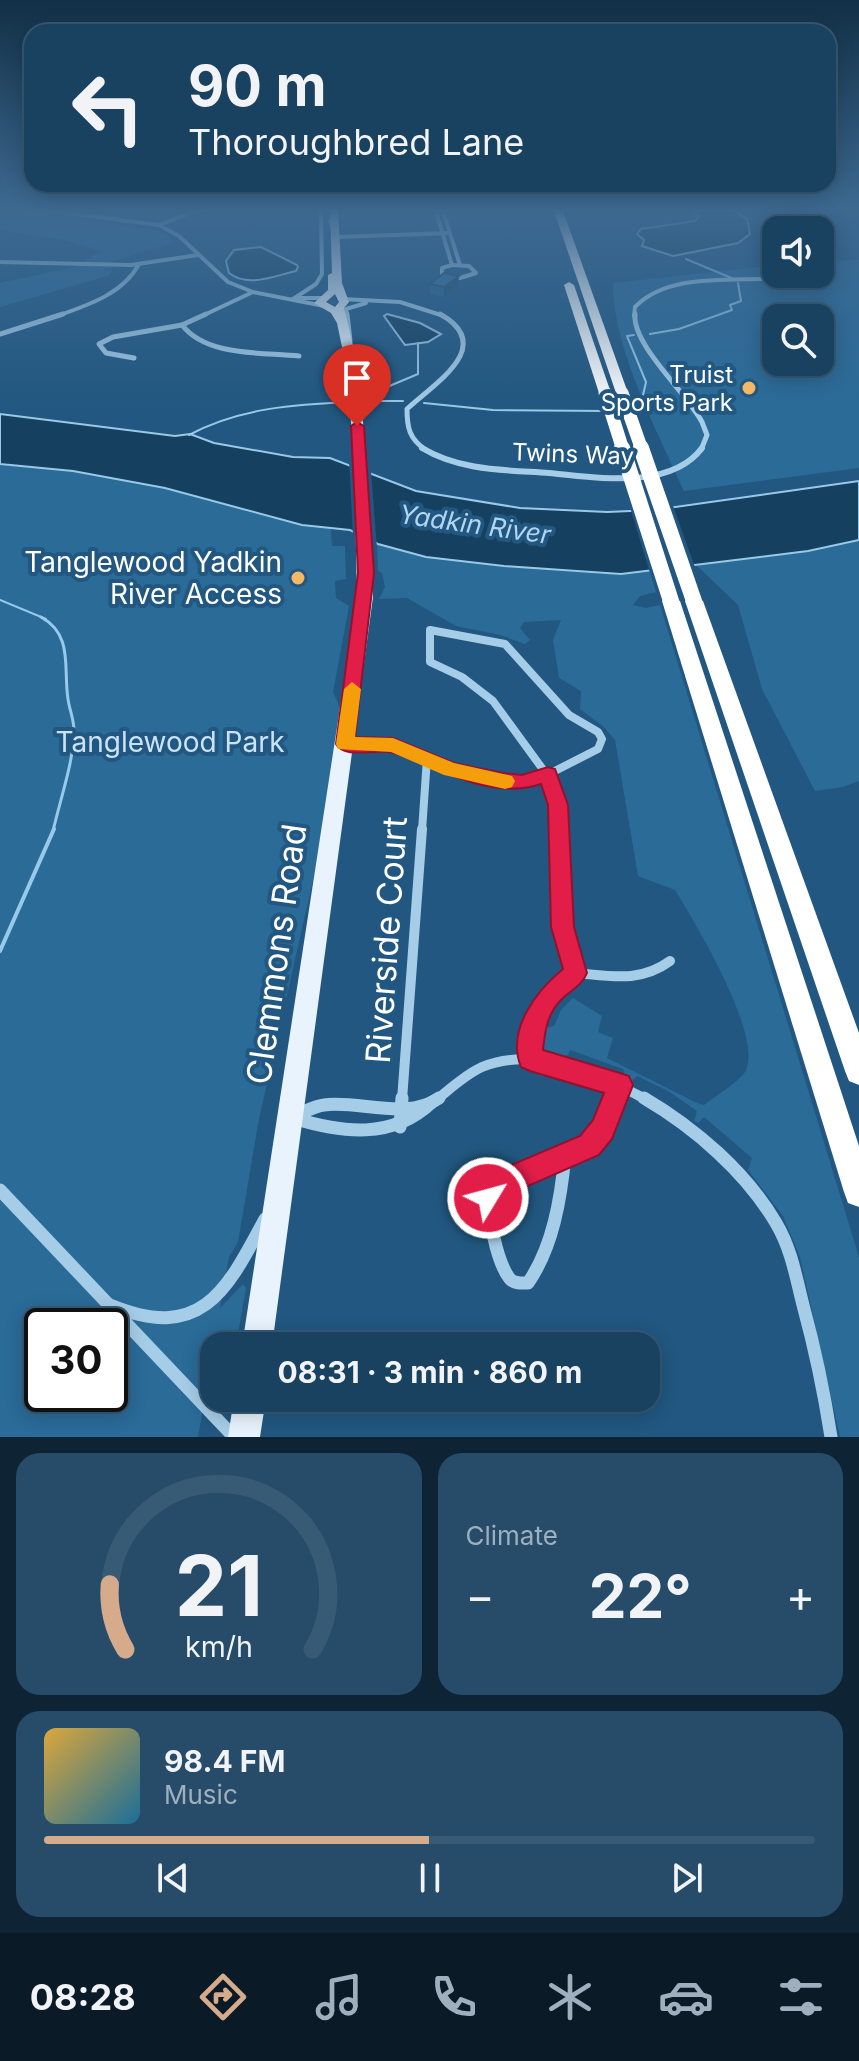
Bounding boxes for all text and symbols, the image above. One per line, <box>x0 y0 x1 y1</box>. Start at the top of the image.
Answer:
text: 90 m <box>188 52 327 120</box>
icon: left <box>56 56 160 160</box>
text: Thoroughbred Lane <box>188 120 524 164</box>
map controls <box>762 216 834 376</box>
button: sound <box>762 216 834 288</box>
button: search <box>762 304 834 376</box>
pin <box>323 344 391 426</box>
icon: arrive <box>335 356 379 400</box>
place label: Truist Sports Park <box>601 360 733 417</box>
marker: Truist Sports Park <box>740 379 758 397</box>
street label: Twins Way <box>511 437 635 471</box>
water label: Yadkin River <box>397 498 554 550</box>
place label: Tanglewood Yadkin River Access <box>24 545 282 611</box>
marker: Tanglewood Yadkin River Access <box>289 569 307 587</box>
park label: Tanglewood Park <box>55 725 285 759</box>
street label: Riverside Court <box>357 815 415 1065</box>
street label: Clemmons Road <box>237 821 315 1087</box>
position arrow <box>446 1156 530 1240</box>
speed limit sign: 30 <box>24 1308 128 1412</box>
text: 08:31 · 3 min · 860 m <box>278 1354 582 1390</box>
text: Climate <box>466 1520 558 1551</box>
text: 21 <box>175 1535 263 1636</box>
text: 22° <box>589 1560 692 1632</box>
text: − <box>466 1569 495 1623</box>
text: + <box>786 1569 815 1623</box>
text: km/h <box>185 1629 253 1664</box>
text: 98.4 FM <box>164 1743 285 1779</box>
text: Music <box>164 1779 238 1810</box>
icon: previous <box>151 1856 195 1900</box>
icon: pause <box>408 1856 452 1900</box>
icon: next <box>665 1856 709 1900</box>
icon: directions <box>195 1969 251 2025</box>
icon: music <box>311 1969 367 2025</box>
icon: phone <box>426 1969 482 2025</box>
icon: climate <box>542 1969 598 2025</box>
icon: car <box>658 1969 714 2025</box>
icon: filters <box>773 1969 829 2025</box>
text: 08:28 <box>30 1975 136 2019</box>

